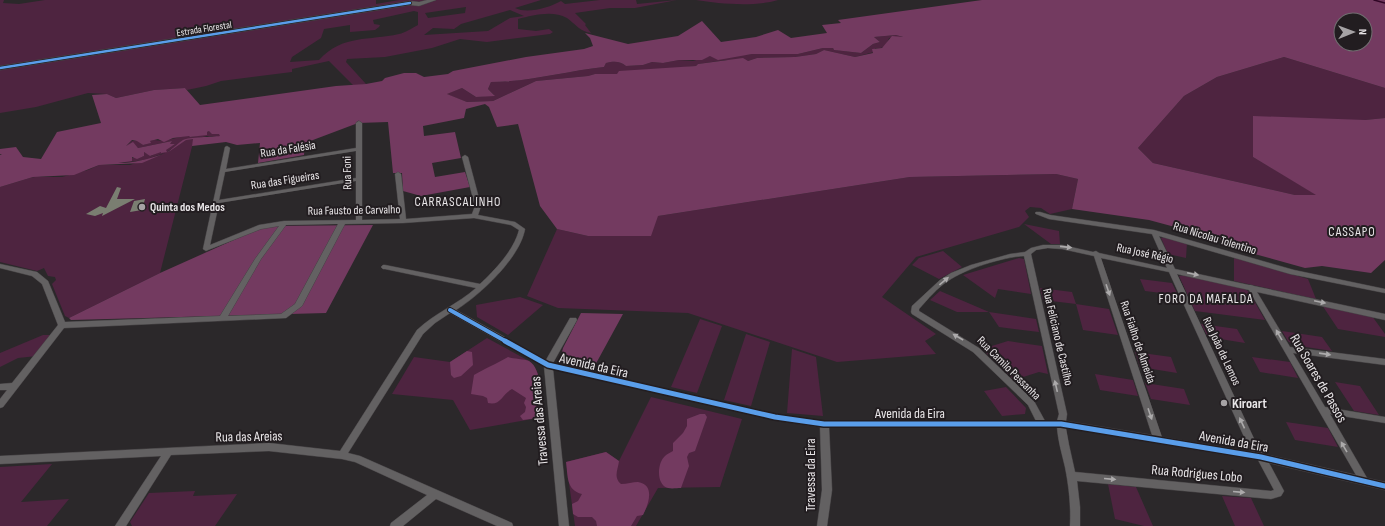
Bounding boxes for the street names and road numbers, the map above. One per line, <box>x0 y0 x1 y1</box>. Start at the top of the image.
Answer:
street label: Estrada Florestal <box>176 19 233 39</box>
street label: Rua da Falésia <box>259 138 317 161</box>
street label: Rua Foni <box>340 156 355 190</box>
street label: Rua das Figueiras <box>250 168 320 193</box>
street label: Rua Fausto de Carvalho <box>308 202 401 219</box>
street label: Rua Nicolau Tolentino <box>1171 219 1258 258</box>
street label: Rua José Régio <box>1115 240 1175 267</box>
street label: Rua Feliciano de Castilho <box>1039 287 1076 387</box>
street label: Rua Fialho de Almeida <box>1116 299 1159 386</box>
street label: Rua João de Lemos <box>1199 315 1244 388</box>
street label: Rua Soares de Passos <box>1286 331 1351 426</box>
street label: Rua Camilo Pessanha <box>974 333 1044 404</box>
street label: Avenida da Eira <box>557 349 630 382</box>
street label: Travessa das Areias <box>527 376 552 466</box>
street label: Avenida da Eira <box>874 405 945 422</box>
street label: Rua das Areias <box>215 427 283 446</box>
street label: Avenida da Eira <box>1197 427 1270 456</box>
street label: Travessa da Eira <box>802 438 819 512</box>
street label: Rua Rodrigues Lobo <box>1151 461 1243 486</box>

